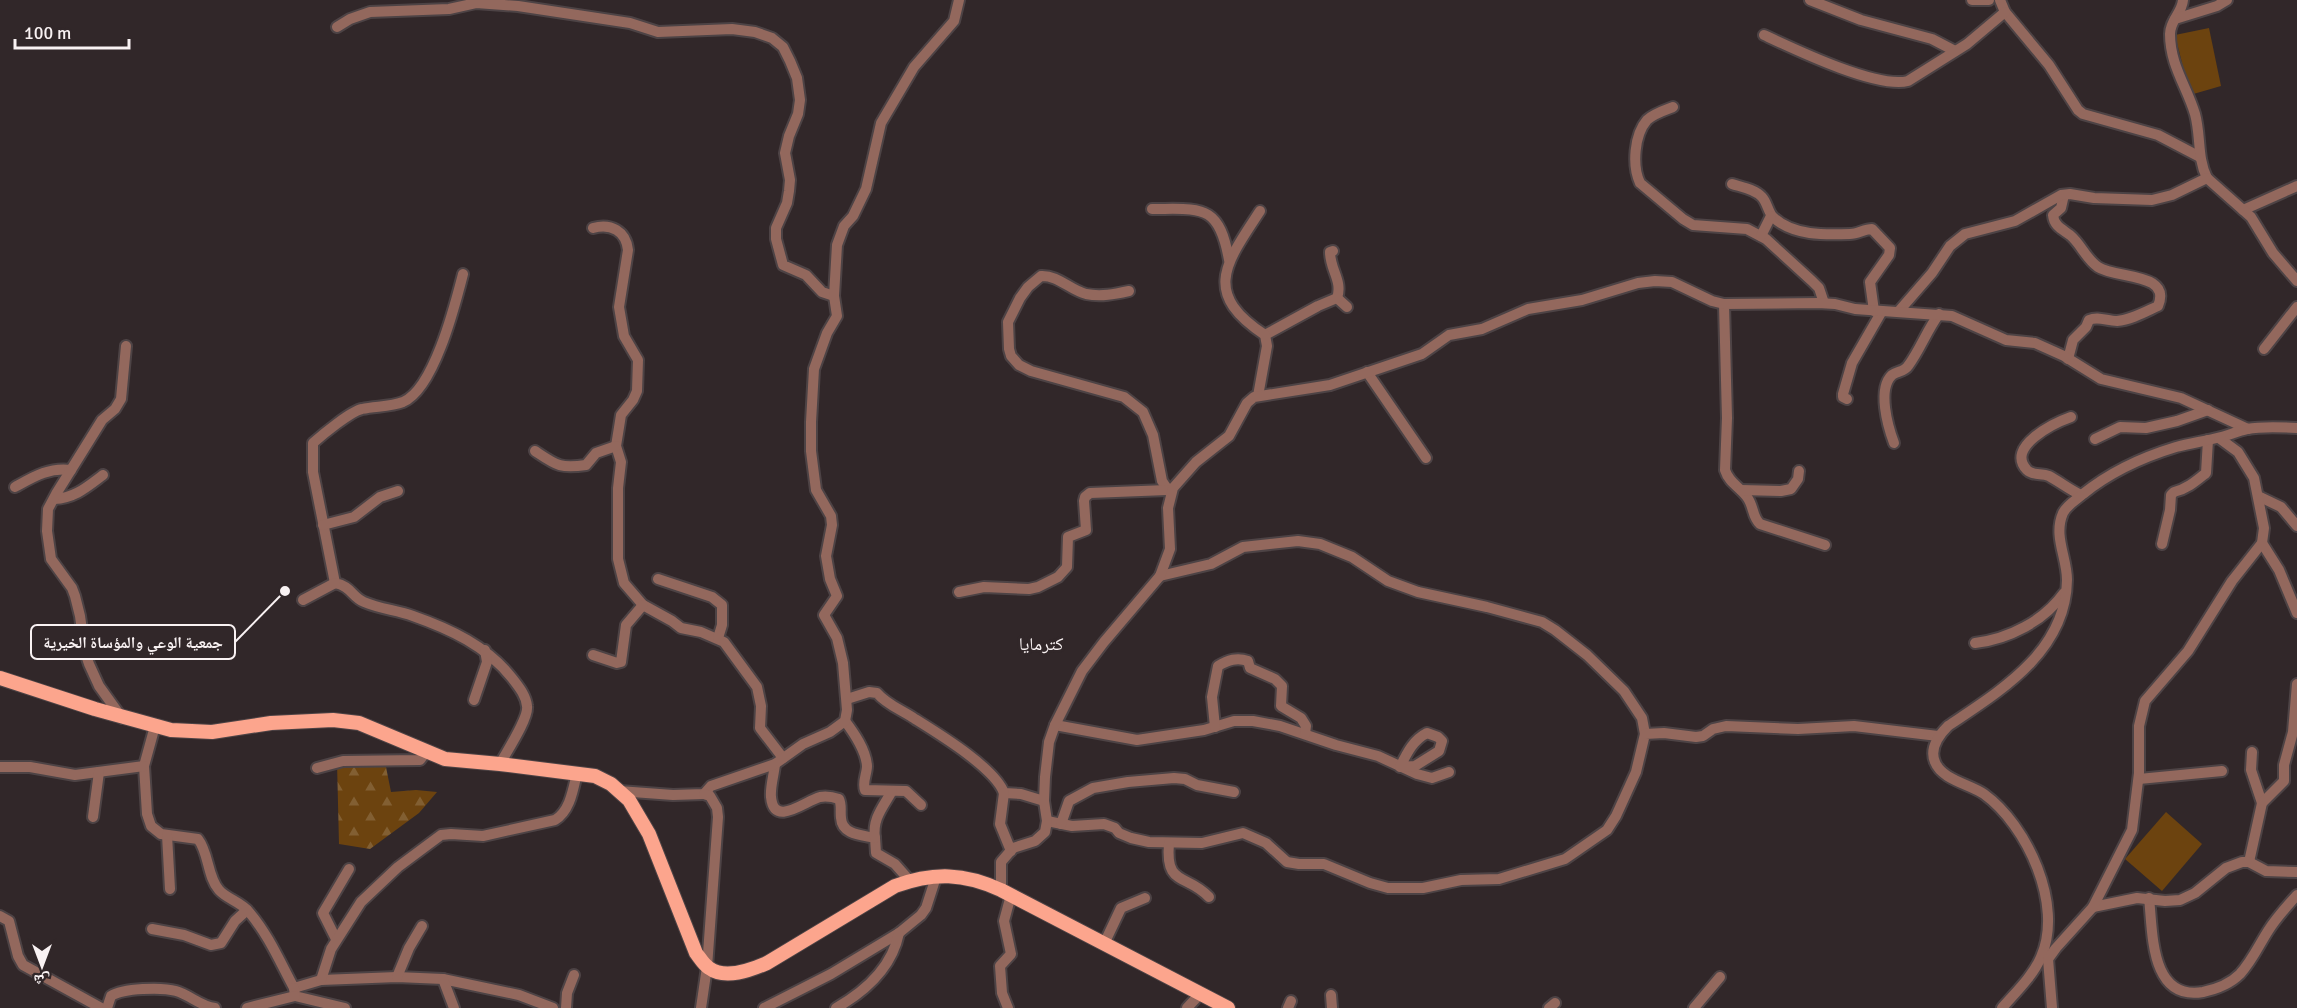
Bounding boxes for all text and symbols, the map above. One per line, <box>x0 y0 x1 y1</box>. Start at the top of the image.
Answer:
scale bar <box>15 12 129 50</box>
text: 100 m <box>24 22 71 44</box>
callout: جمعية الوعي والمؤساة الخيرية <box>31 625 235 659</box>
text: جمعية الوعي والمؤساة الخيرية <box>43 633 223 655</box>
district label: كترمايا <box>1019 633 1064 655</box>
north arrow <box>12 936 72 996</box>
text: ش <box>33 970 50 990</box>

